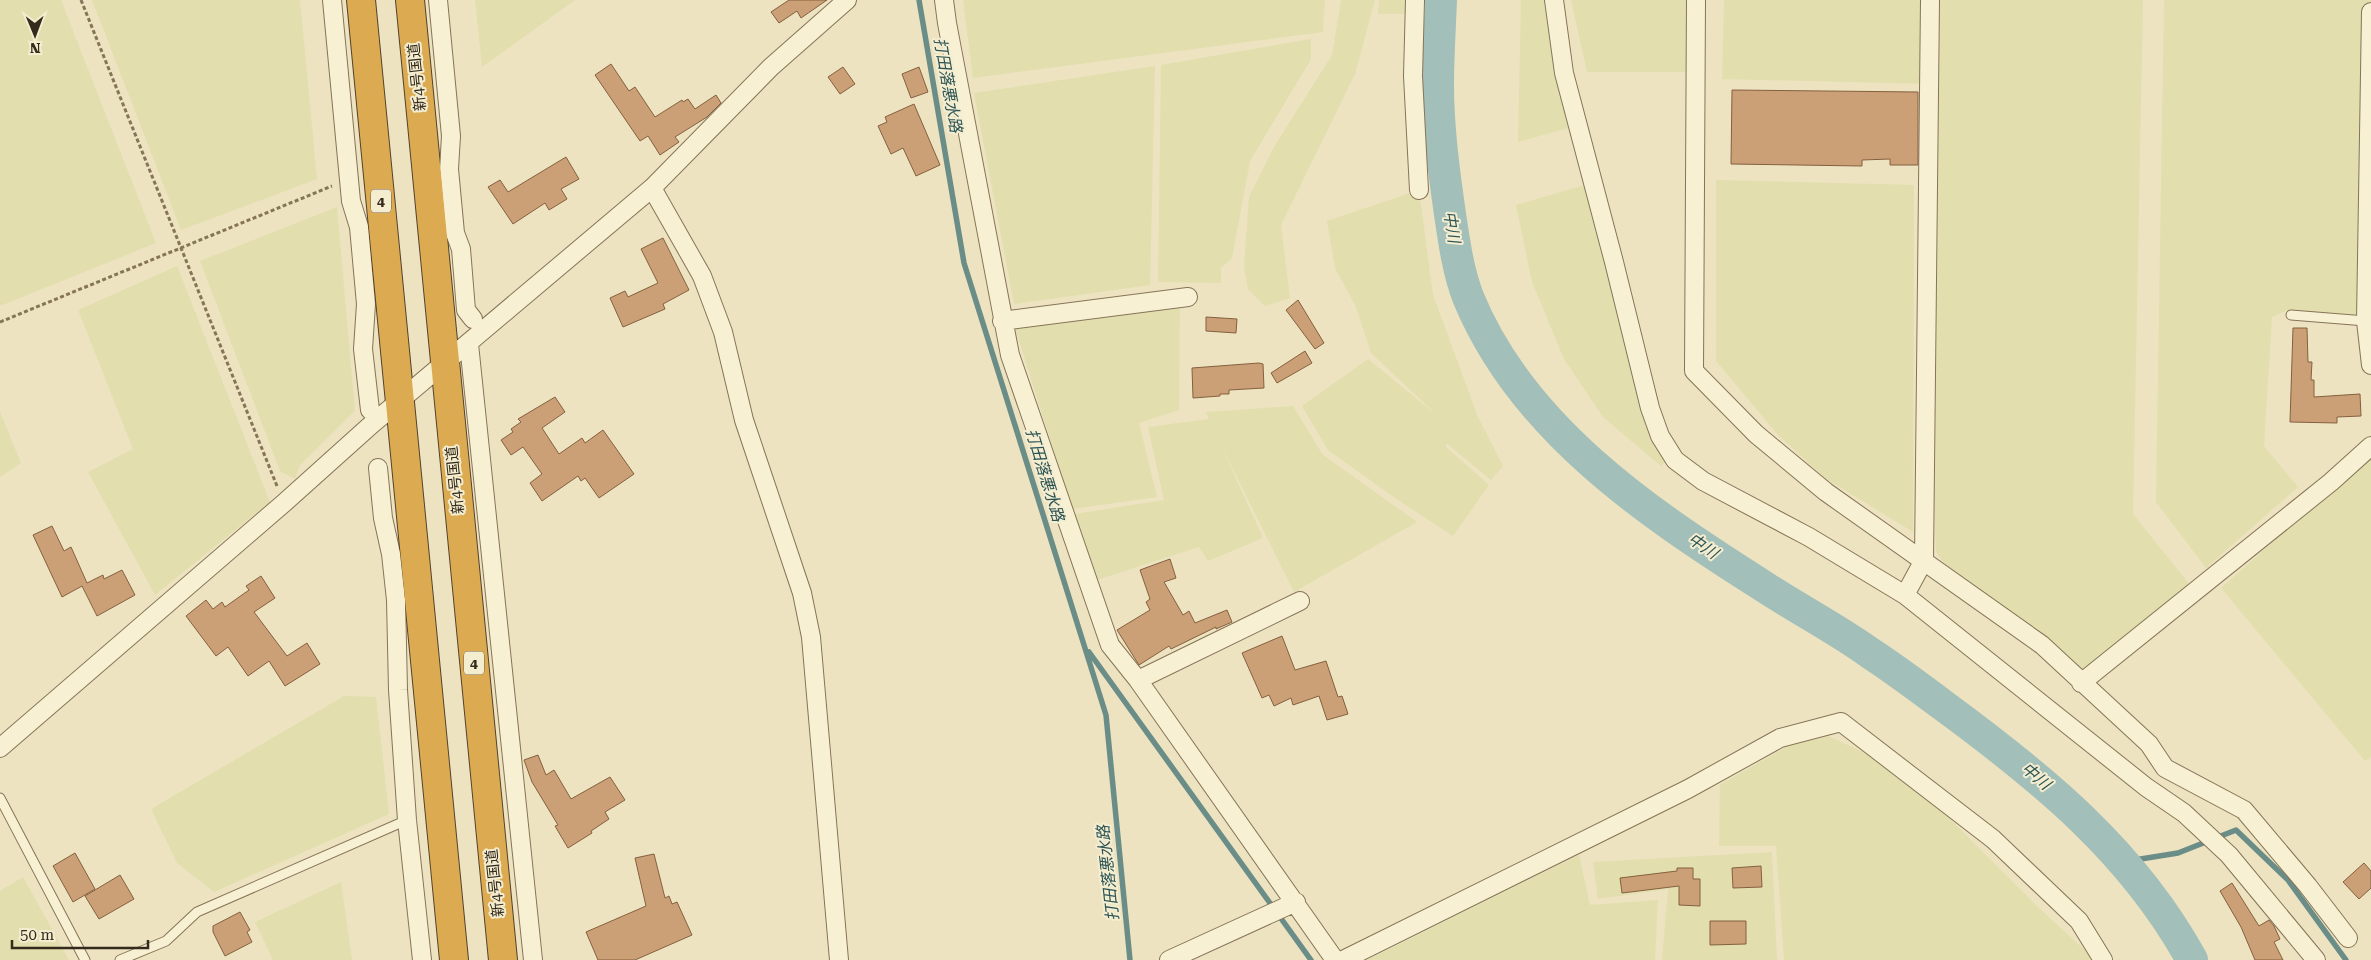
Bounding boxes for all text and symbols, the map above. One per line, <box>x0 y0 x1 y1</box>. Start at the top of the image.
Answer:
north arrow <box>10 10 60 60</box>
water label: 打田落悪水路 <box>930 36 966 136</box>
text: N <box>29 40 41 56</box>
street label: 新4号国道 <box>404 42 430 112</box>
road number: 4 <box>371 190 391 212</box>
water label: 中川 <box>1440 210 1464 246</box>
water label: 打田落悪水路 <box>1022 426 1069 526</box>
street label: 新4号国道 <box>442 445 468 515</box>
water label: 中川 <box>1684 529 1723 564</box>
road number: 4 <box>464 651 484 674</box>
water label: 中川 <box>2018 758 2056 795</box>
water label: 打田落悪水路 <box>1093 822 1122 922</box>
street label: 新4号国道 <box>482 848 508 918</box>
scale bar <box>12 918 149 950</box>
text: 50 m <box>20 926 55 944</box>

